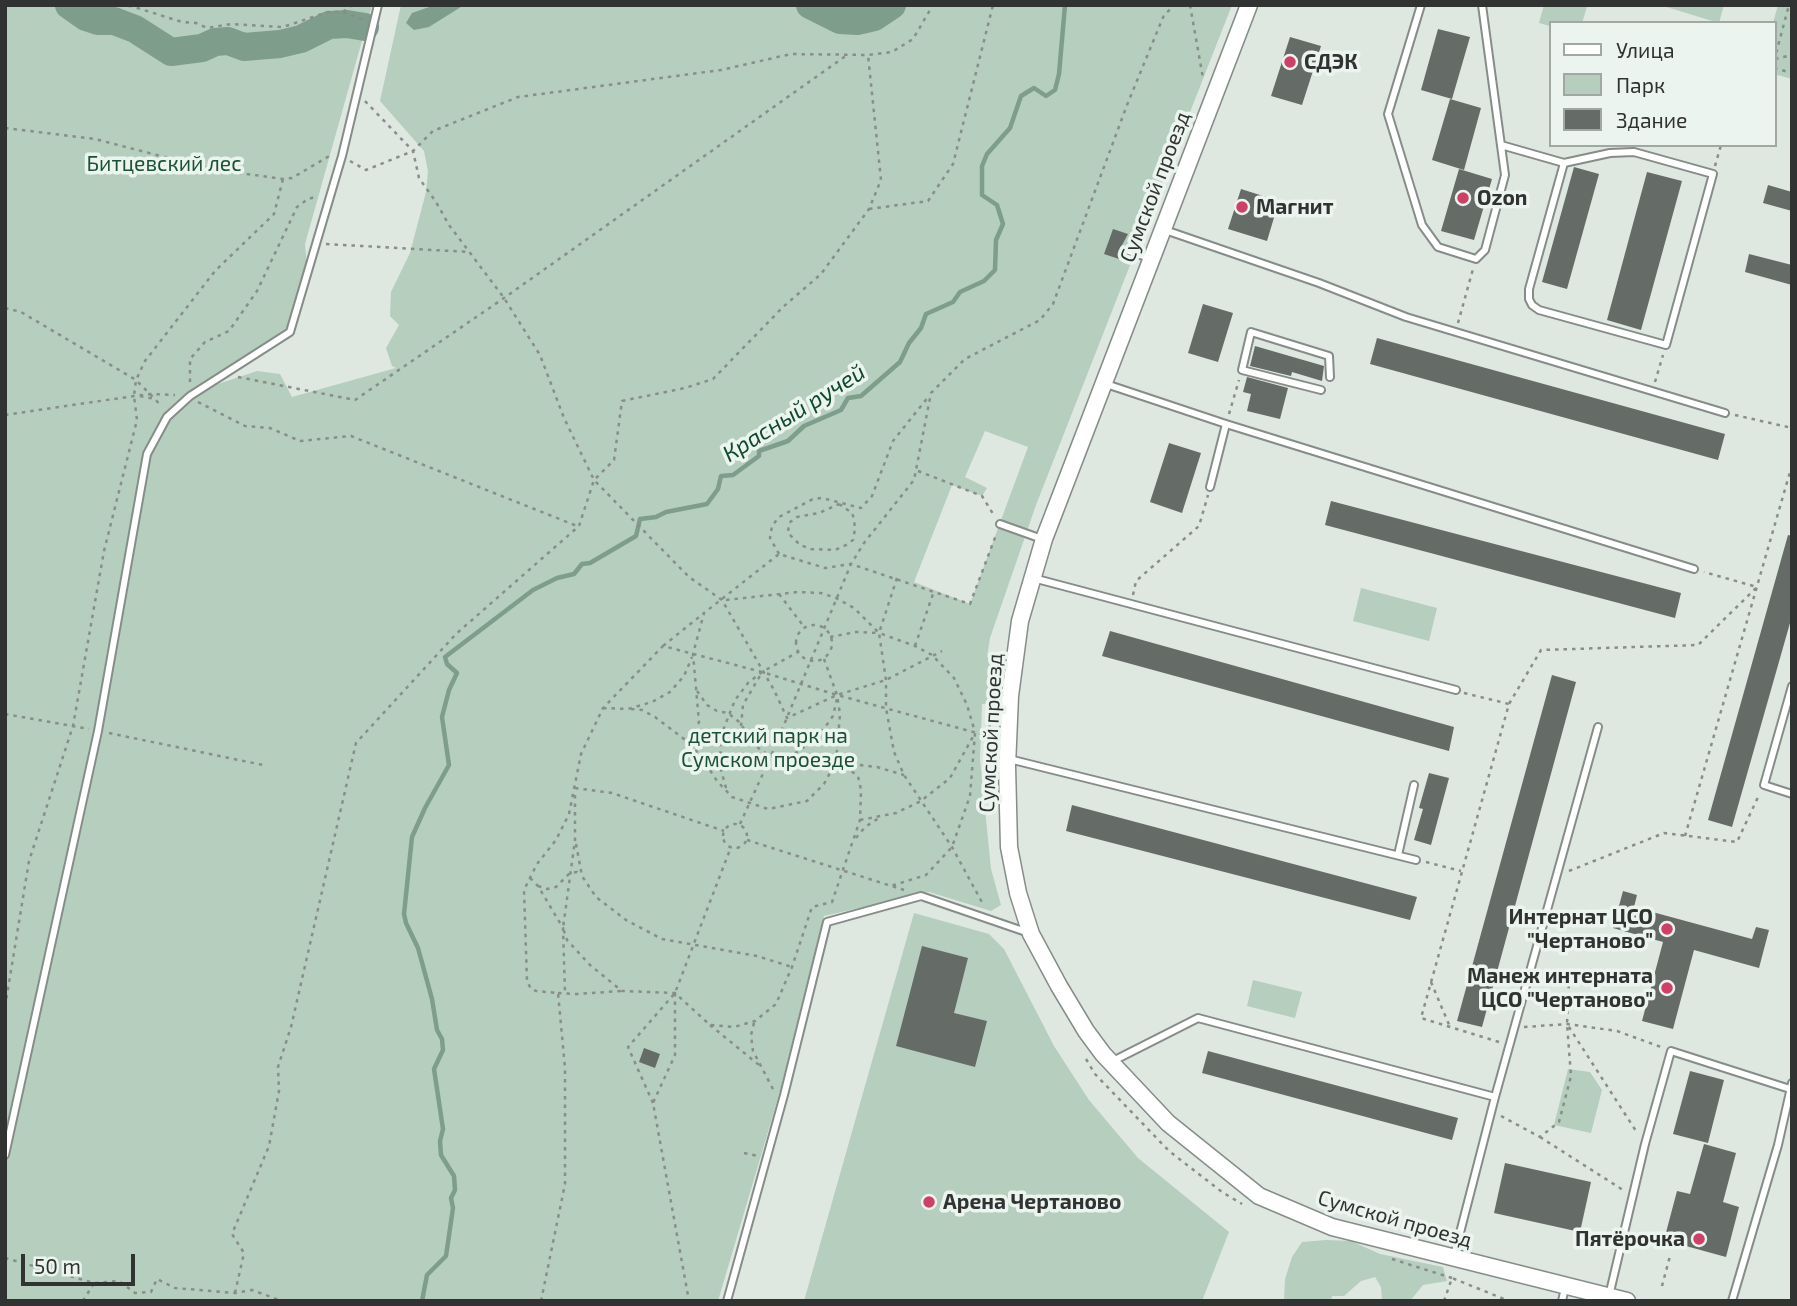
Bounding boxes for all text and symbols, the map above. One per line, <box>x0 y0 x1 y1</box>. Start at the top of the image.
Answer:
legend <box>1548 21 1776 147</box>
text: Улица <box>1616 37 1675 62</box>
place label: СДЭК <box>1304 49 1358 75</box>
marker: СДЭК <box>1282 54 1298 70</box>
text: Парк <box>1616 72 1665 97</box>
text: Здание <box>1616 107 1687 132</box>
street label: Сумской проезд <box>1115 108 1195 266</box>
park label: Битцевский лес <box>87 151 241 177</box>
place label: Ozon <box>1477 185 1527 211</box>
marker: Ozon <box>1455 190 1471 206</box>
place label: Магнит <box>1256 194 1333 220</box>
marker: Магнит <box>1234 199 1250 215</box>
water label: Красный ручей <box>718 358 870 468</box>
street label: Сумской проезд <box>974 653 1008 813</box>
park label: детский парк на Сумском проезде <box>681 723 855 773</box>
place label: Интернат ЦСО "Чертаново" <box>1509 904 1653 954</box>
marker: Интернат ЦСО "Чертаново" <box>1659 921 1675 937</box>
place label: Манеж интерната ЦСО "Чертаново" <box>1467 963 1653 1013</box>
marker: Манеж интерната ЦСО "Чертаново" <box>1659 980 1675 996</box>
street label: Сумской проезд <box>1315 1185 1475 1253</box>
place label: Арена Чертаново <box>943 1189 1121 1215</box>
marker: Арена Чертаново <box>921 1194 937 1210</box>
place label: Пятёрочка <box>1575 1226 1685 1252</box>
marker: Пятёрочка <box>1691 1231 1707 1247</box>
scale bar <box>24 1240 138 1284</box>
text: 50 m <box>34 1253 81 1278</box>

